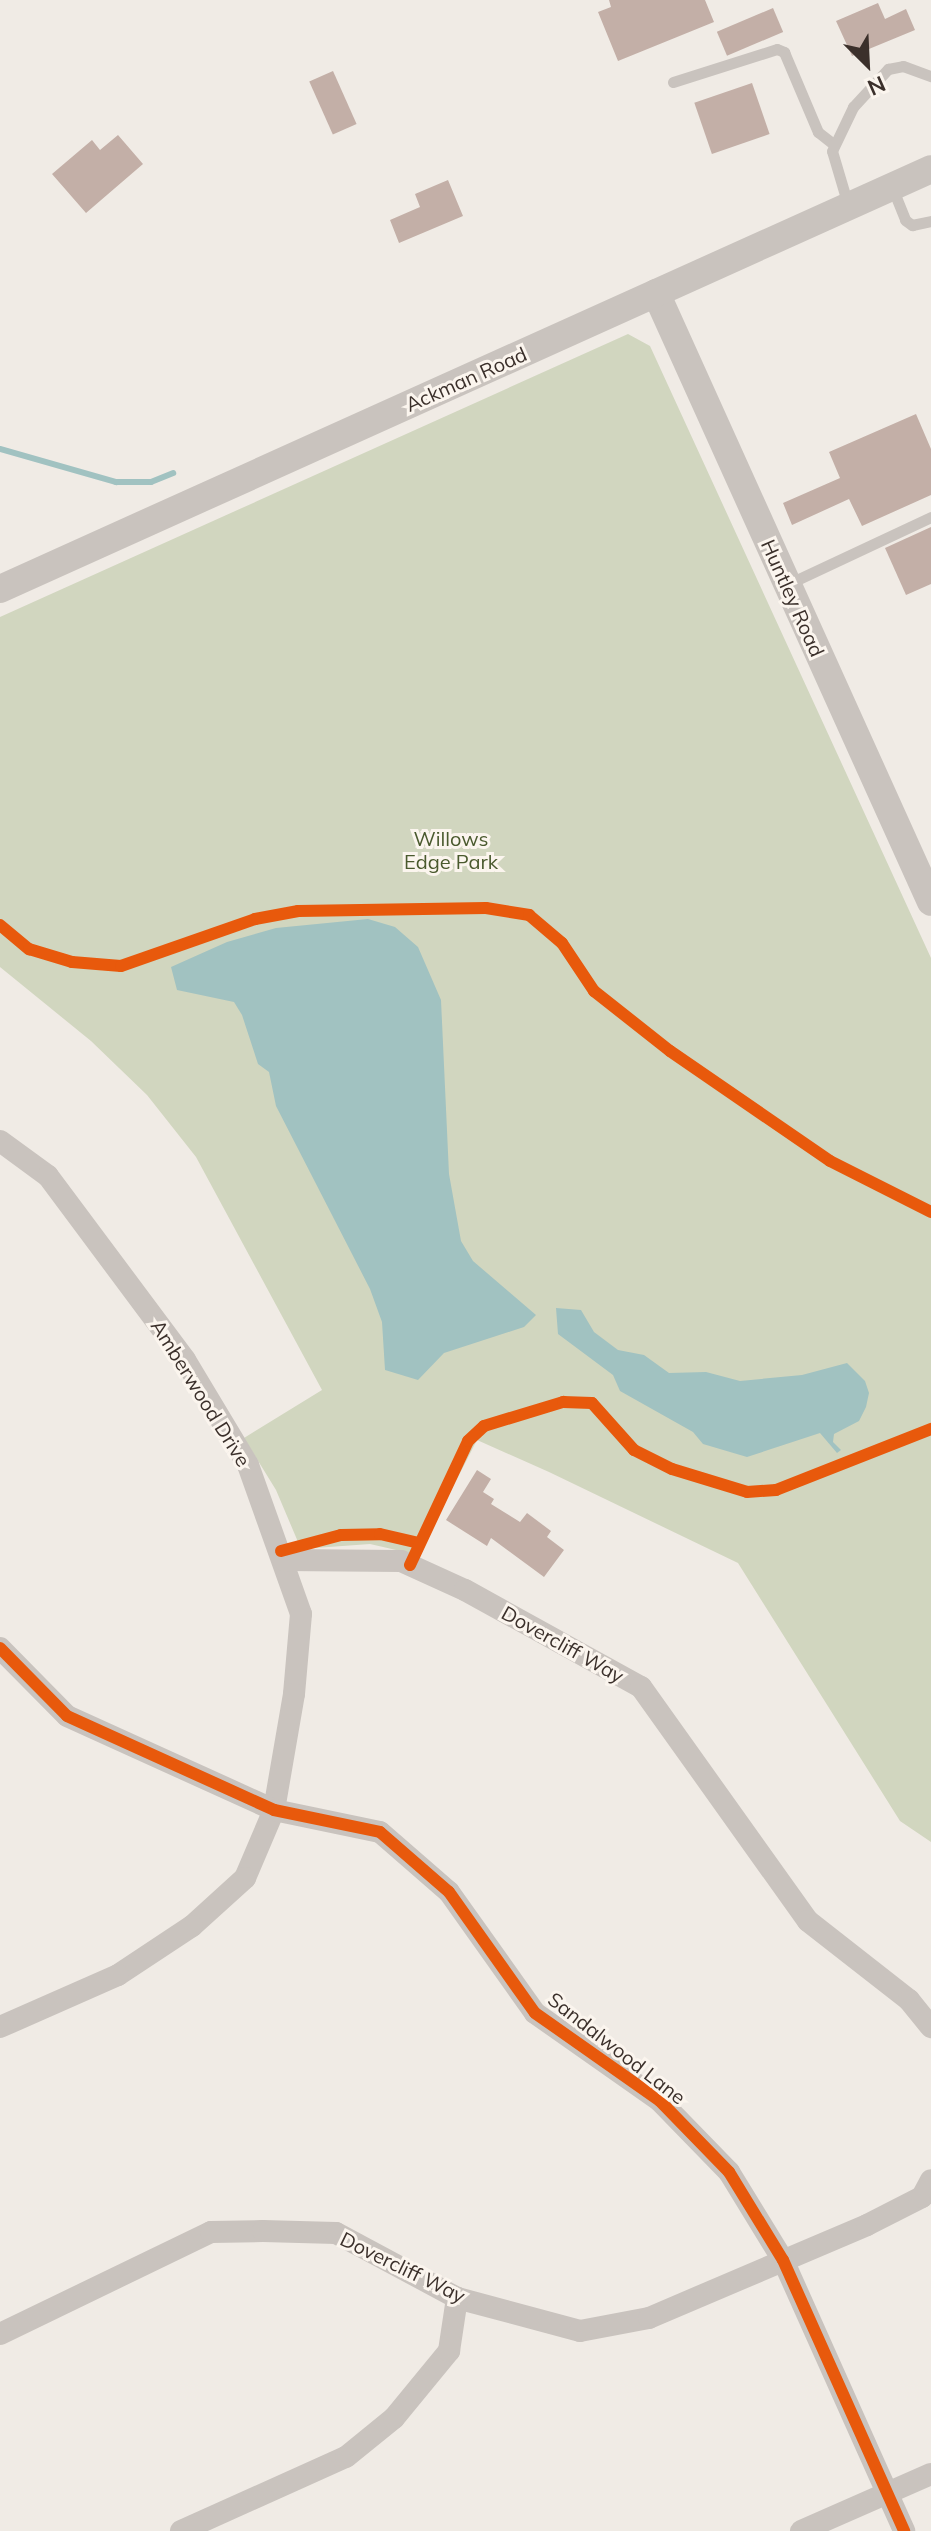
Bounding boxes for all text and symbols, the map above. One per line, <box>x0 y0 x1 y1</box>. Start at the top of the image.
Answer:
north arrow <box>827 24 907 104</box>
text: N <box>863 70 890 102</box>
street label: Ackman Road <box>402 342 530 416</box>
street label: Huntley Road <box>756 536 830 660</box>
park label: Willows Edge Park <box>404 826 498 873</box>
street label: Amberwood Drive <box>146 1315 256 1471</box>
street label: Dovercliff Way <box>498 1601 628 1687</box>
street label: Sandalwood Lane <box>544 1987 690 2109</box>
street label: Dovercliff Way <box>337 2226 469 2308</box>

